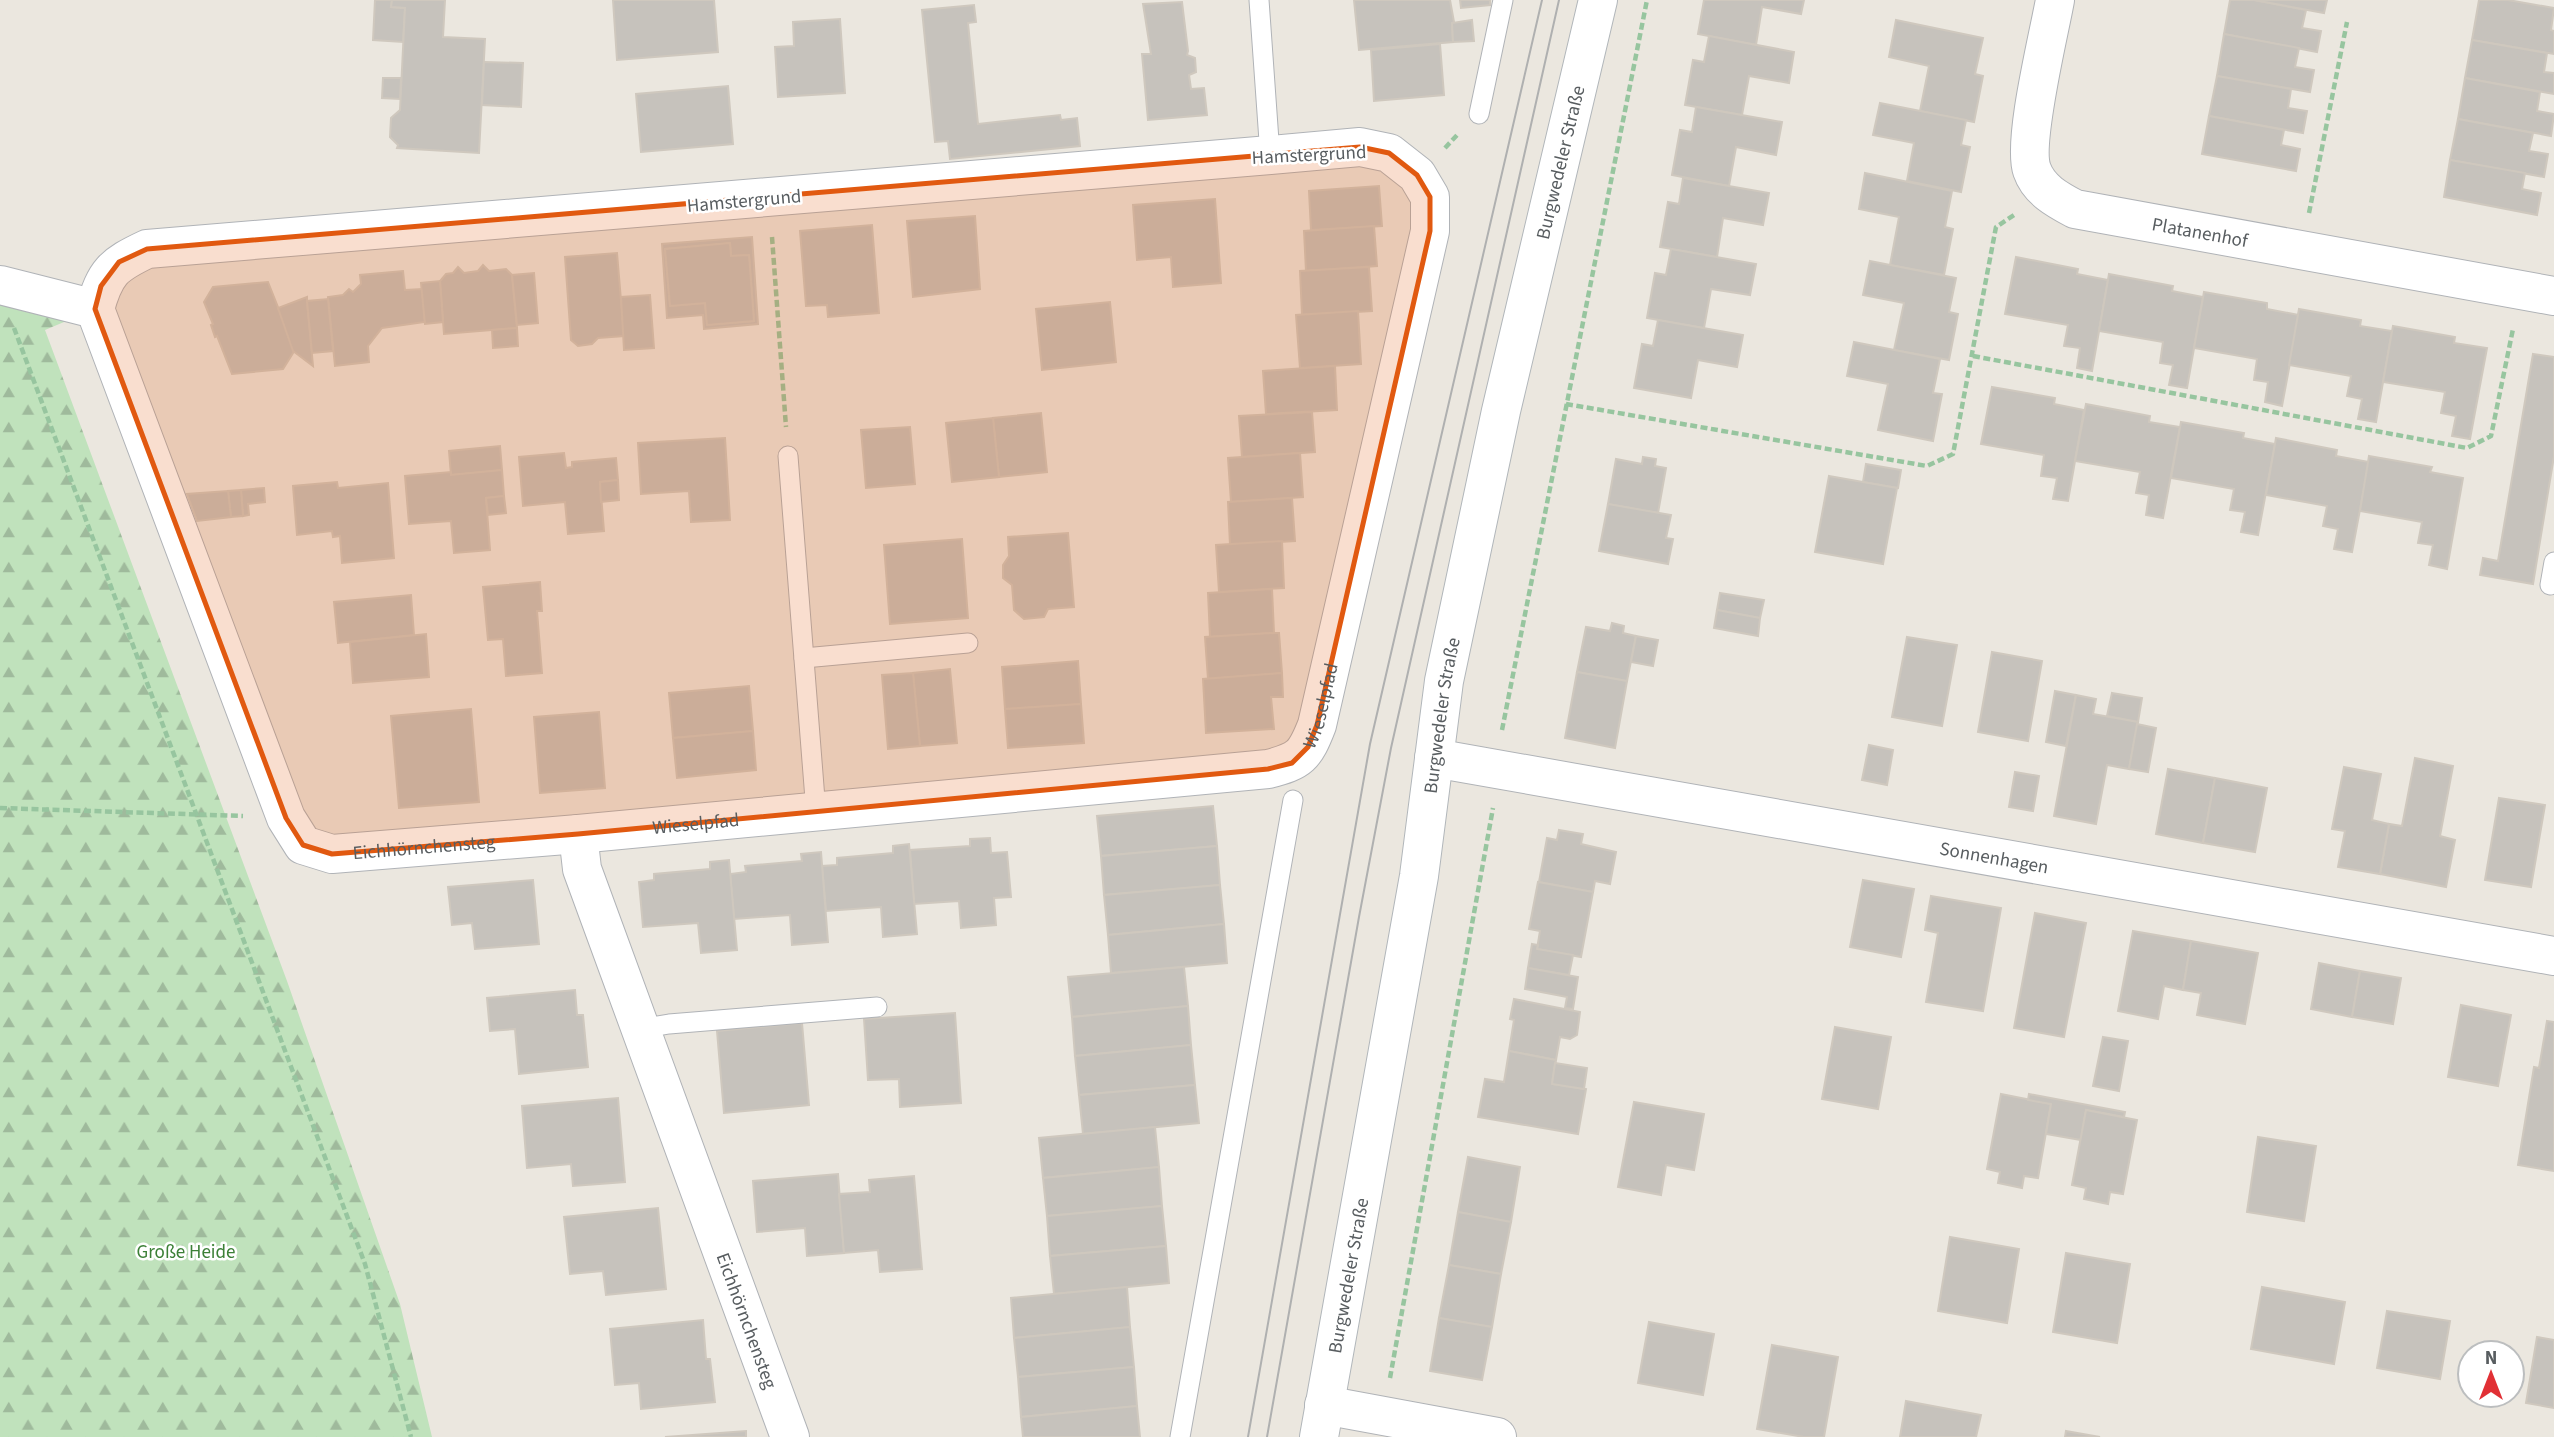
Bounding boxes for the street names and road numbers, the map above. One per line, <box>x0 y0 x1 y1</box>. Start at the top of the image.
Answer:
street label: Burgwedeler Straße <box>1530 83 1592 242</box>
street label: Hamstergrund <box>1251 139 1367 172</box>
street label: Hamstergrund <box>686 183 802 220</box>
street label: Platanenhof <box>2150 211 2251 255</box>
street label: Burgwedeler Straße <box>1418 635 1468 795</box>
street label: Wieselpfad <box>1297 660 1346 753</box>
street label: Wieselpfad <box>651 807 741 842</box>
street label: Eichhörnchensteg <box>352 829 497 867</box>
street label: Sonnenhagen <box>1937 836 2051 881</box>
street label: Burgwedeler Straße <box>1322 1196 1376 1356</box>
street label: Eichhörnchensteg <box>709 1249 783 1393</box>

